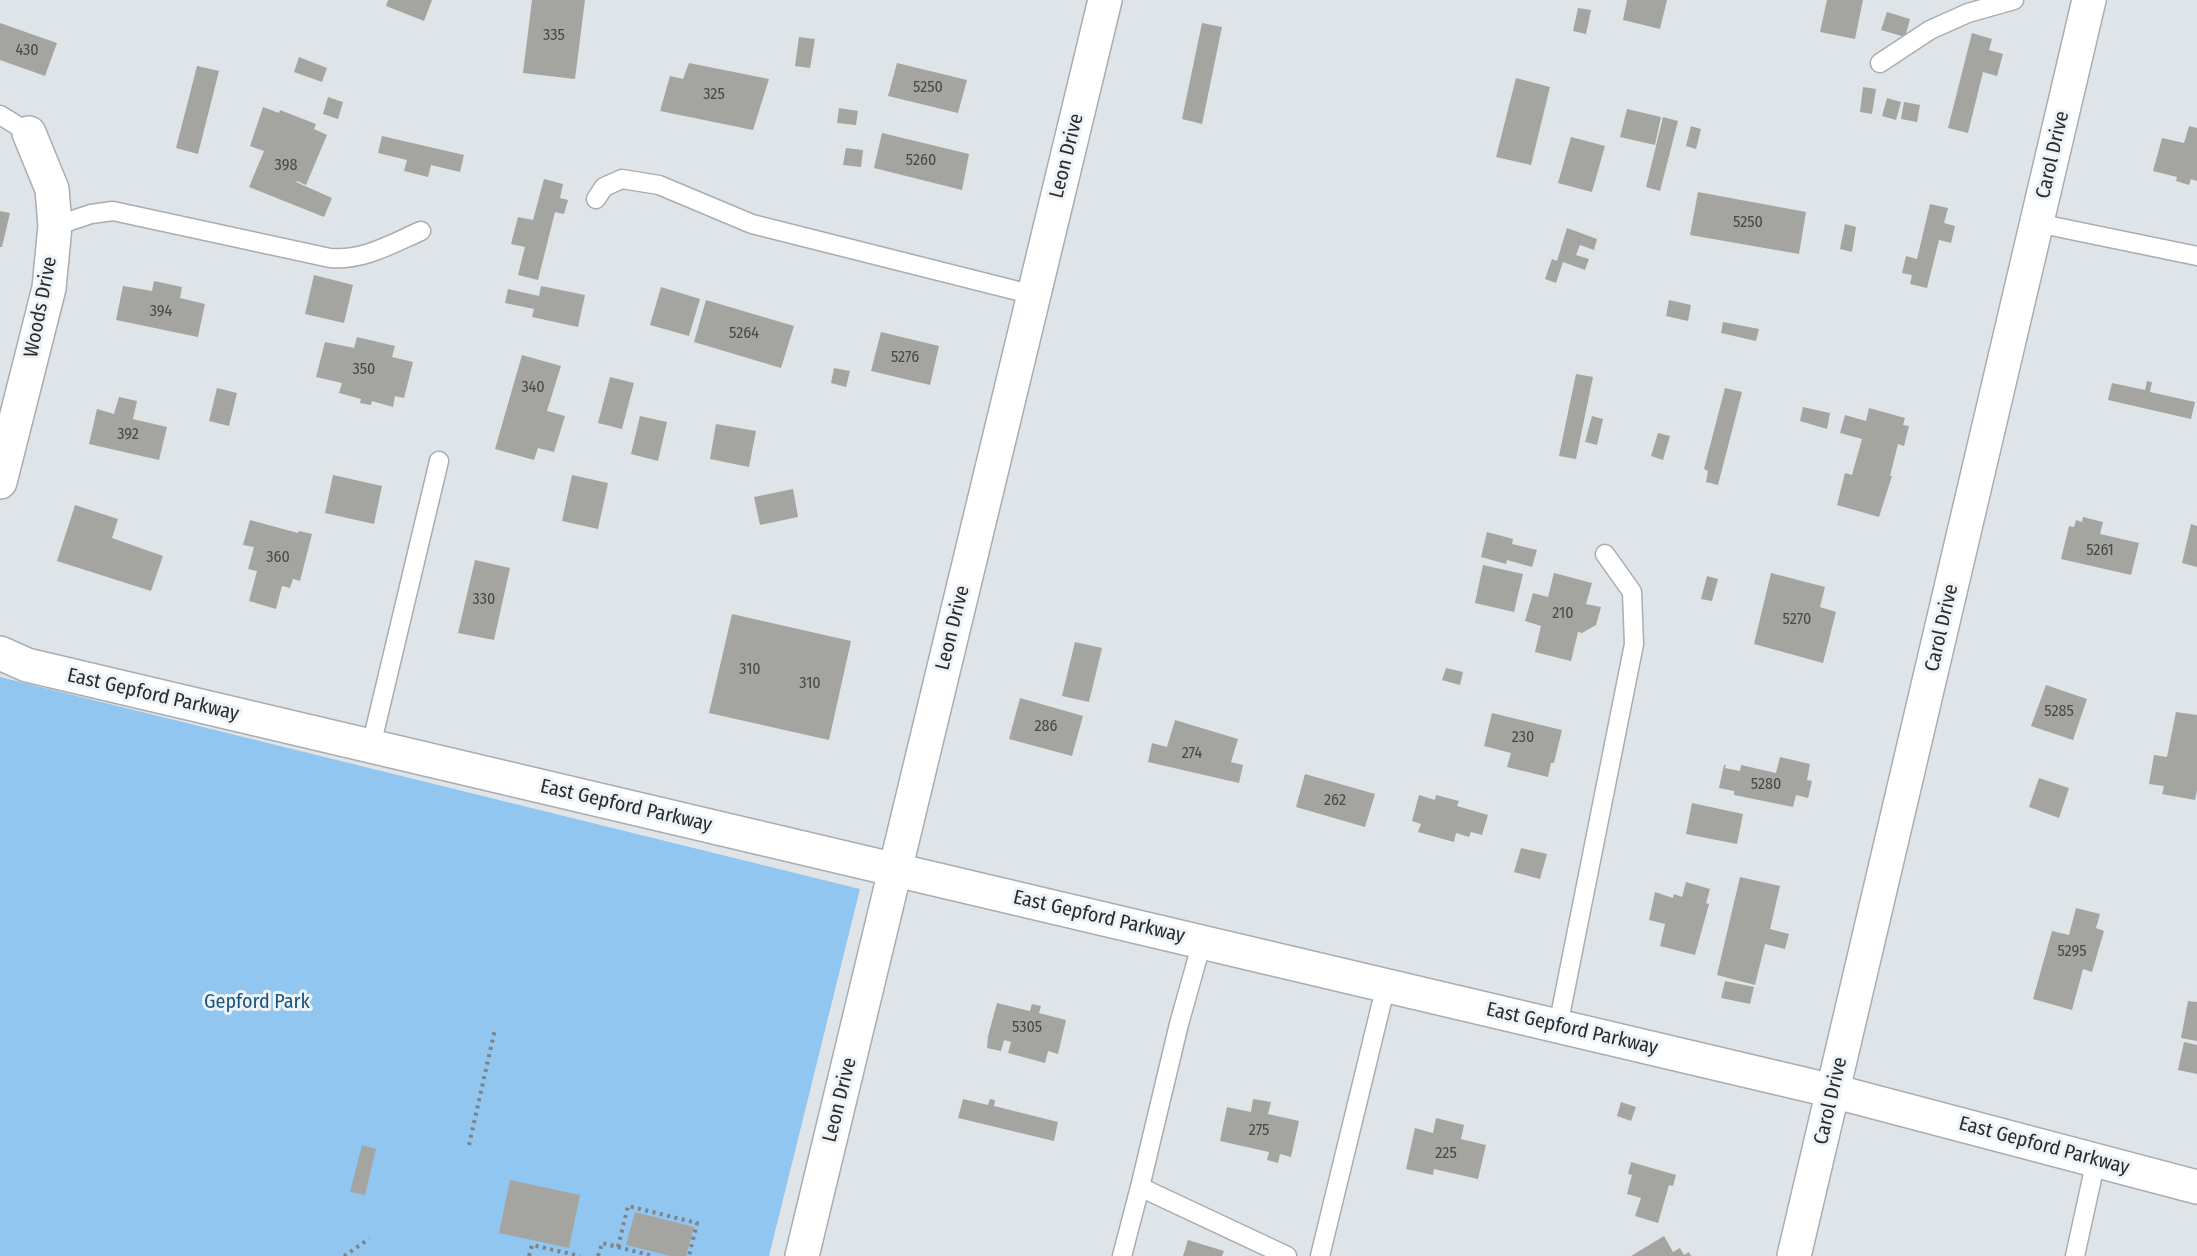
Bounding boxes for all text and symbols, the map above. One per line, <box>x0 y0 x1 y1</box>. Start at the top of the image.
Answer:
house number: 335 <box>543 26 565 46</box>
house number: 430 <box>15 41 39 61</box>
house number: 5250 <box>913 78 943 98</box>
house number: 325 <box>703 85 725 105</box>
street label: Carol Drive <box>2031 109 2075 201</box>
street label: Leon Drive <box>1045 111 1089 201</box>
house number: 5260 <box>906 151 936 171</box>
house number: 398 <box>275 156 297 176</box>
house number: 5250 <box>1733 213 1763 233</box>
street label: Woods Drive <box>19 255 63 359</box>
house number: 394 <box>150 302 172 322</box>
house number: 5264 <box>729 324 759 344</box>
house number: 5276 <box>891 348 919 368</box>
house number: 350 <box>353 360 375 380</box>
house number: 340 <box>521 378 545 398</box>
house number: 392 <box>117 425 139 445</box>
house number: 5261 <box>2086 541 2114 561</box>
house number: 360 <box>266 548 290 568</box>
street label: Carol Drive <box>1920 582 1964 674</box>
street label: Leon Drive <box>931 583 975 673</box>
house number: 330 <box>473 590 495 610</box>
house number: 210 <box>1552 604 1574 624</box>
house number: 5270 <box>1783 610 1811 630</box>
house number: 310 <box>739 660 761 680</box>
street label: East Gepford Parkway <box>65 664 241 726</box>
house number: 310 <box>799 674 821 694</box>
house number: 5285 <box>2044 702 2074 722</box>
house number: 286 <box>1035 717 1057 737</box>
house number: 230 <box>1512 728 1534 748</box>
house number: 274 <box>1182 744 1202 764</box>
street label: East Gepford Parkway <box>538 775 714 837</box>
house number: 5280 <box>1751 775 1781 795</box>
house number: 262 <box>1324 791 1346 811</box>
street label: East Gepford Parkway <box>1011 886 1187 948</box>
house number: 5295 <box>2057 942 2087 962</box>
park label: Gepford Park <box>204 990 310 1014</box>
street label: East Gepford Parkway <box>1484 998 1660 1060</box>
house number: 5305 <box>1012 1018 1042 1038</box>
street label: Leon Drive <box>818 1055 862 1145</box>
street label: Carol Drive <box>1809 1055 1853 1147</box>
street label: East Gepford Parkway <box>1956 1112 2132 1180</box>
house number: 275 <box>1249 1121 1269 1141</box>
house number: 225 <box>1435 1144 1457 1164</box>

